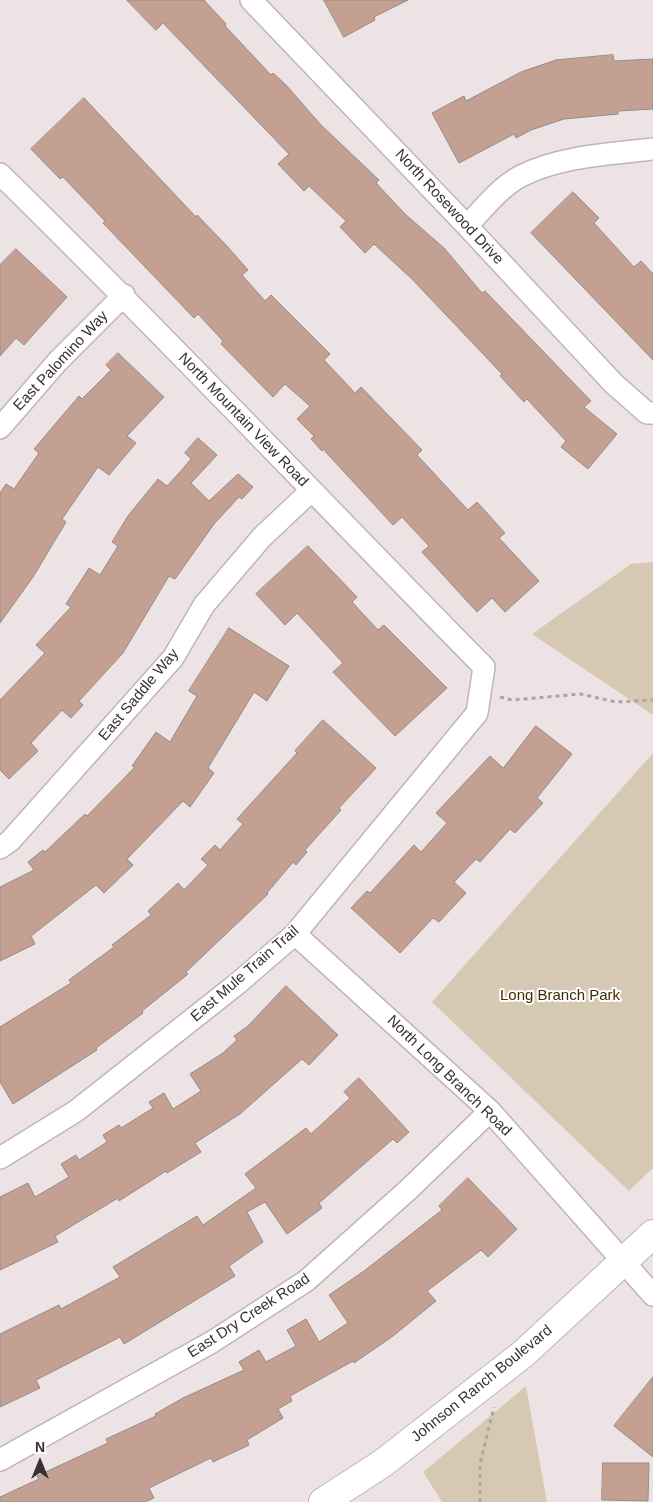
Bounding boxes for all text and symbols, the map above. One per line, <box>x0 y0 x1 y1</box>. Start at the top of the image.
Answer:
street label: North Rosewood Drive <box>391 146 507 268</box>
street label: East Palomino Way <box>10 307 112 415</box>
street label: North Mountain View Road <box>174 349 312 491</box>
street label: East Saddle Way <box>95 645 183 745</box>
street label: East Mule Train Trail <box>187 922 303 1026</box>
park label: Long Branch Park <box>500 987 620 1005</box>
street label: North Long Branch Road <box>383 1012 515 1140</box>
street label: East Dry Creek Road <box>185 1270 313 1362</box>
street label: Johnson Ranch Boulevard <box>408 1322 556 1446</box>
north arrow <box>15 1437 65 1487</box>
text: N <box>35 1439 45 1455</box>

